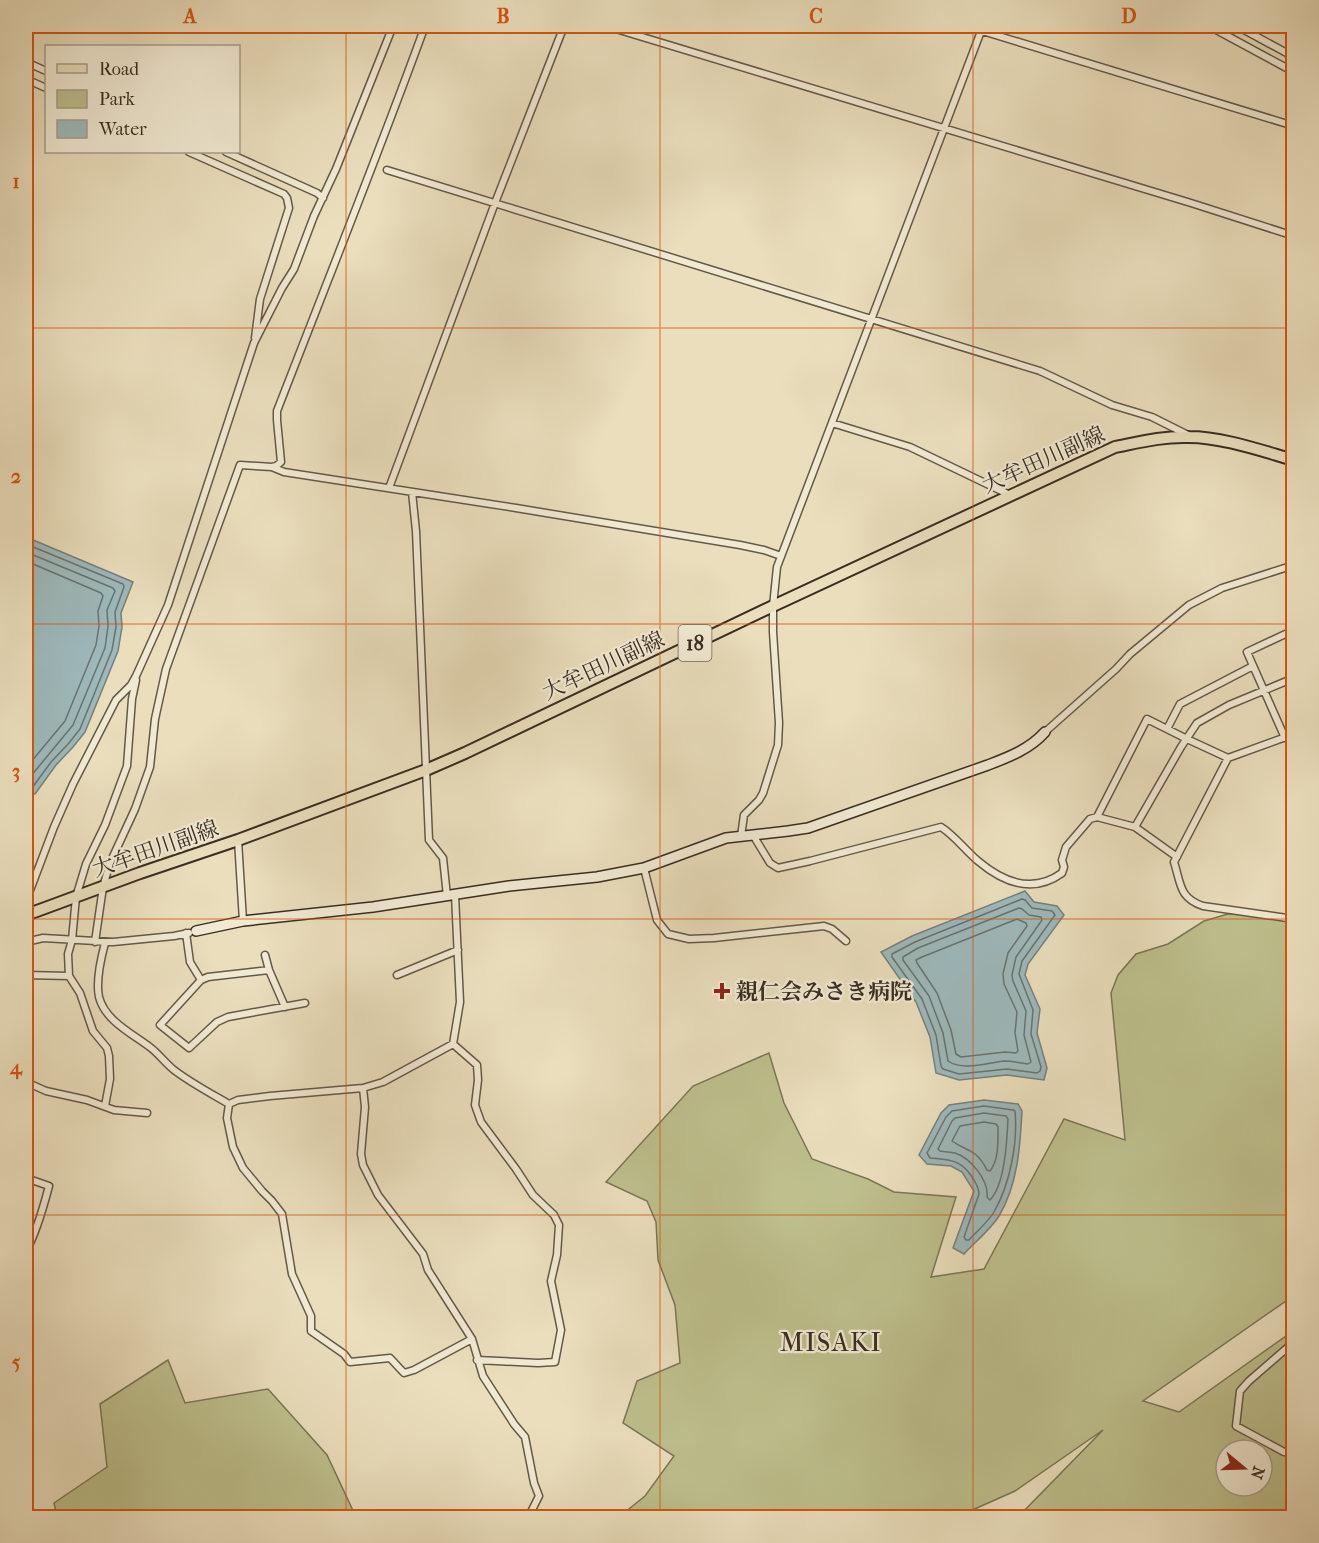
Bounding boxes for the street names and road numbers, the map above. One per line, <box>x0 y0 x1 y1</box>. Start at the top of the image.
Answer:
street label: 大牟田川副線 <box>978 421 1109 499</box>
road number: 18 <box>678 625 712 661</box>
street label: 大牟田川副線 <box>538 626 669 706</box>
street label: 大牟田川副線 <box>89 815 222 883</box>

